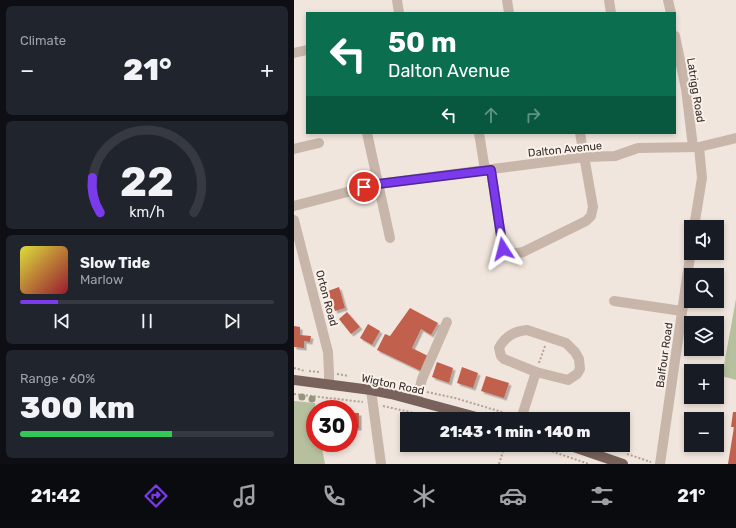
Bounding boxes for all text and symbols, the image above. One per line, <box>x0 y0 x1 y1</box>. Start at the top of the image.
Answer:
text: 50 m <box>388 26 457 59</box>
icon: left <box>322 28 374 80</box>
text: Climate <box>20 33 66 48</box>
text: 21° <box>123 52 172 88</box>
text: − <box>20 57 34 84</box>
text: + <box>260 57 274 84</box>
street label: Latrigg Road <box>684 57 707 123</box>
text: Dalton Avenue <box>388 60 510 82</box>
icon: left <box>438 104 460 126</box>
icon: ahead <box>480 104 502 126</box>
icon: right <box>522 104 544 126</box>
street label: Dalton Avenue <box>527 139 603 160</box>
text: 22 <box>120 157 174 206</box>
pin <box>347 170 381 204</box>
icon: arrive <box>353 176 375 198</box>
text: km/h <box>129 203 165 220</box>
map controls <box>684 220 724 452</box>
button: sound <box>684 220 724 260</box>
position arrow <box>482 228 524 270</box>
text: Slow Tide <box>80 254 150 272</box>
button: search <box>684 268 724 308</box>
street label: Orton Road <box>313 269 340 328</box>
text: Marlow <box>80 272 123 287</box>
icon: previous <box>51 310 73 332</box>
icon: pause <box>136 310 158 332</box>
icon: next <box>221 310 243 332</box>
button: layers <box>684 316 724 356</box>
street label: Balfour Road <box>653 322 676 389</box>
button: + <box>684 364 724 404</box>
text: Range · 60% <box>20 371 95 386</box>
street label: Wigton Road <box>360 371 426 398</box>
text: 300 km <box>20 390 135 426</box>
speed limit sign: 30 <box>306 400 358 452</box>
button: − <box>684 412 724 452</box>
text: 21:43 · 1 min · 140 m <box>440 423 590 441</box>
icon: directions <box>142 482 170 510</box>
icon: music <box>231 482 259 510</box>
icon: phone <box>320 482 348 510</box>
icon: climate <box>410 482 438 510</box>
icon: car <box>499 482 527 510</box>
icon: filters <box>588 482 616 510</box>
text: 21:42 <box>31 485 81 507</box>
text: 21° <box>677 485 705 507</box>

